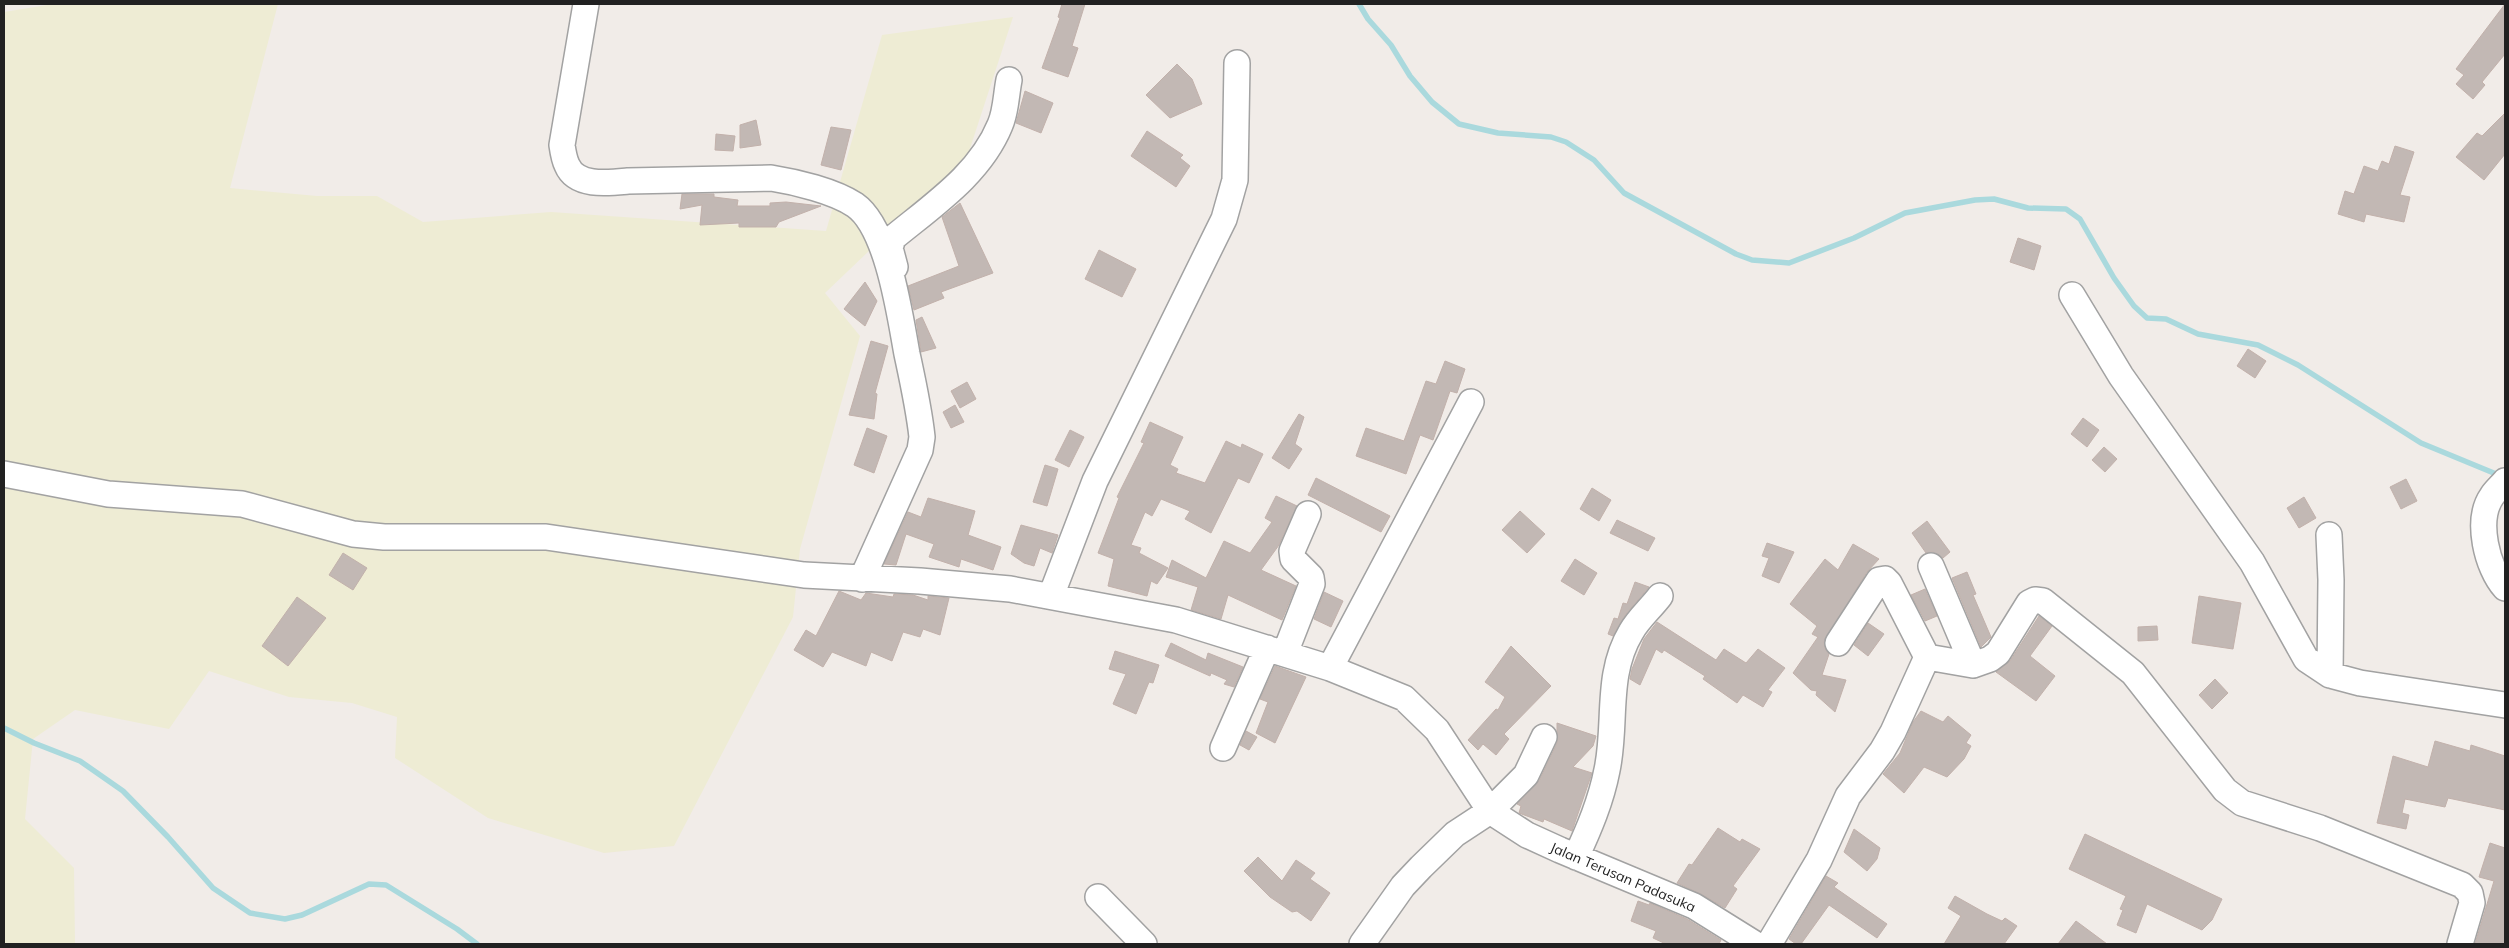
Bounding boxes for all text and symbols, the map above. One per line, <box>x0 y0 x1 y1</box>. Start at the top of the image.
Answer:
street label: Jalan Terusan Padasuka <box>1547 838 1699 916</box>

